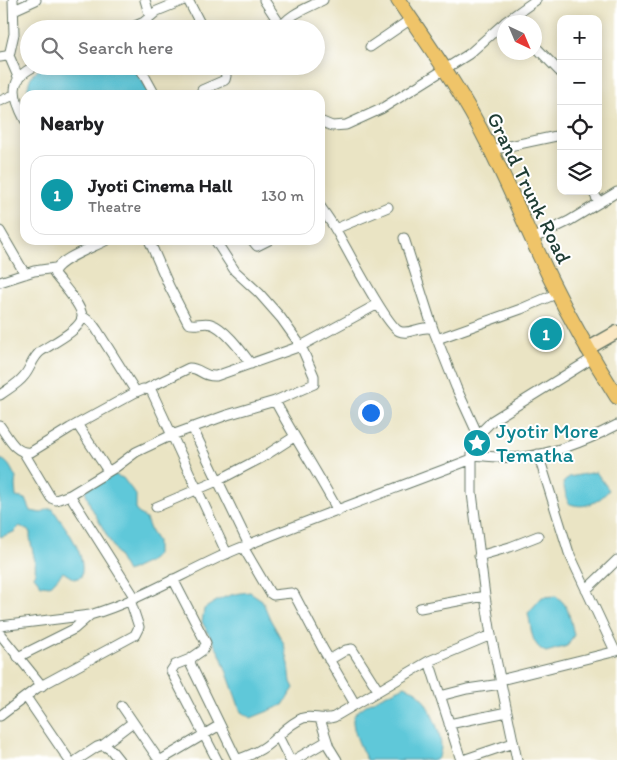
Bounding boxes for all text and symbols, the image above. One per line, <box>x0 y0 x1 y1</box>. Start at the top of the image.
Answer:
north arrow <box>497 15 542 60</box>
map controls <box>557 15 602 195</box>
button: + <box>557 15 602 60</box>
search box <box>20 20 325 75</box>
icon: search <box>38 34 66 62</box>
text: Search here <box>78 36 173 59</box>
button: − <box>557 60 602 105</box>
button: locate <box>557 105 602 150</box>
street label: Grand Trunk Road <box>482 108 577 268</box>
text: Nearby <box>40 110 104 135</box>
button: layers <box>557 150 602 195</box>
text: Jyoti Cinema Hall <box>88 174 232 197</box>
text: 1 <box>53 186 61 205</box>
text: 130 m <box>261 186 304 205</box>
text: Theatre <box>88 197 141 216</box>
pin: 1 <box>530 315 562 353</box>
your location <box>358 400 384 426</box>
place label: Jyotir More Tematha <box>496 418 599 467</box>
place icon: Jyotir More Tematha <box>462 428 492 458</box>

